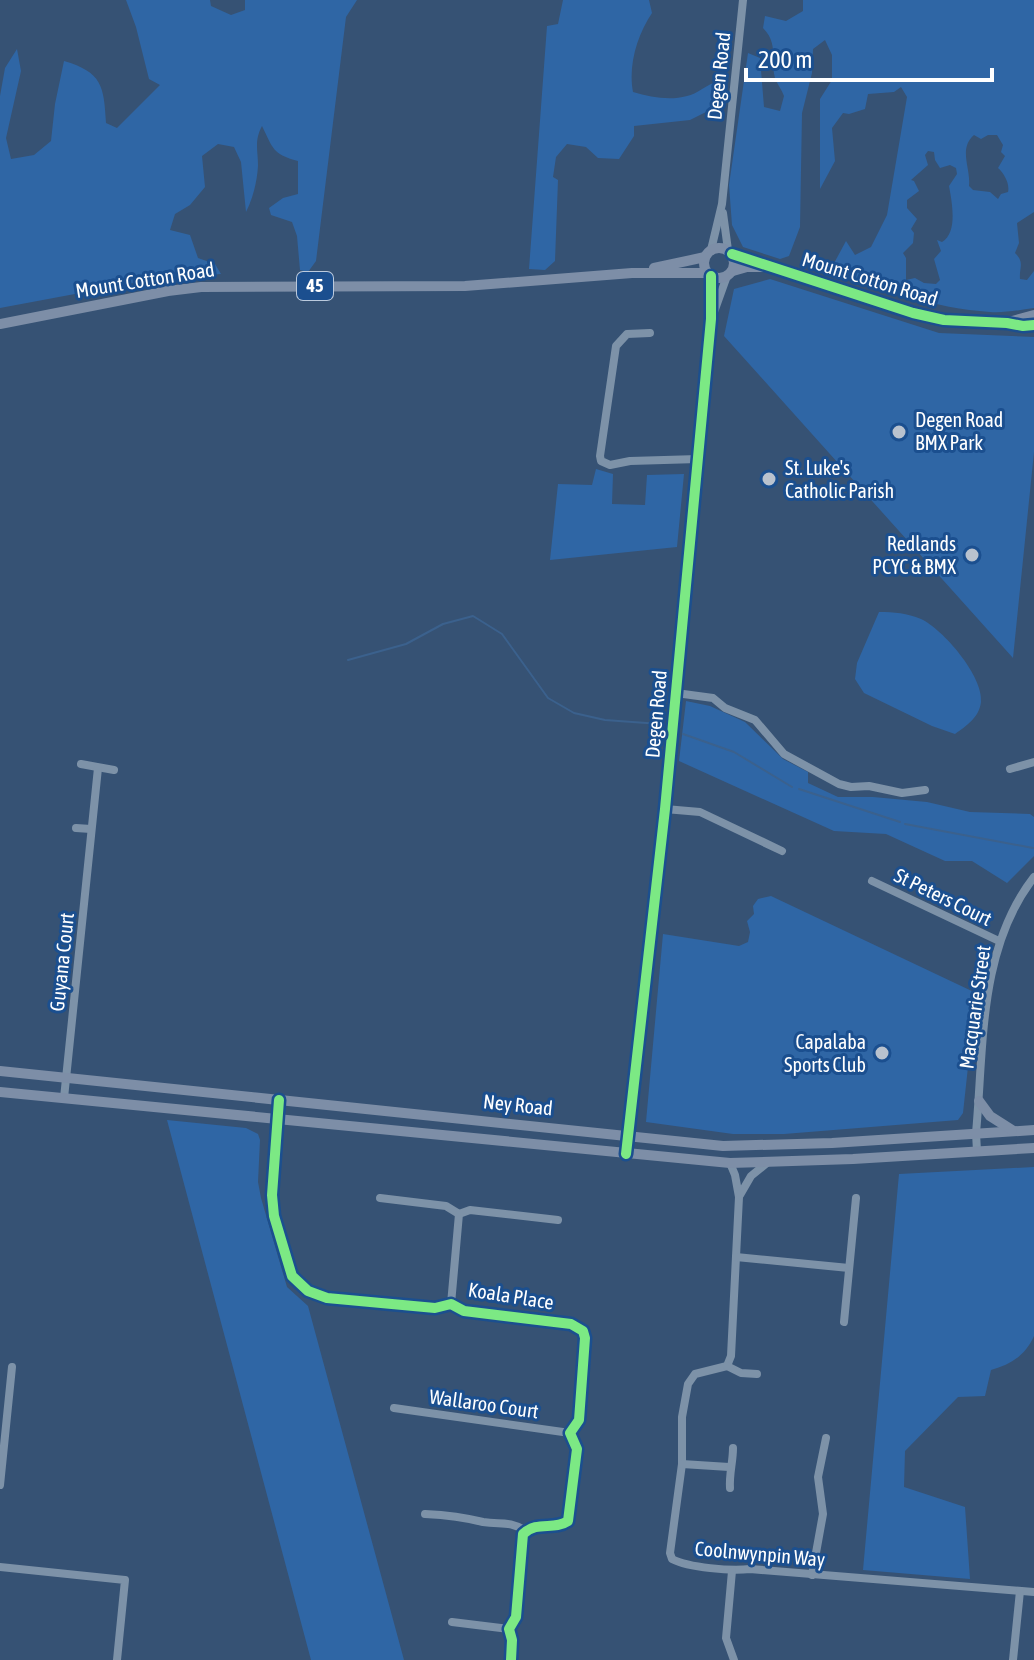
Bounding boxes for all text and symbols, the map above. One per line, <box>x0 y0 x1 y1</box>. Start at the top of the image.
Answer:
street label: Degen Road <box>702 31 735 121</box>
scale bar <box>746 32 992 82</box>
text: 200 m <box>758 46 812 73</box>
street label: Mount Cotton Road <box>800 247 941 310</box>
street label: Mount Cotton Road <box>74 257 216 302</box>
road number: 45 <box>297 272 333 300</box>
place label: Degen Road BMX Park <box>915 408 1003 454</box>
marker: Degen Road BMX Park <box>890 423 908 441</box>
place label: St. Luke's Catholic Parish <box>785 456 894 502</box>
marker: St. Luke's Catholic Parish <box>760 470 778 488</box>
place label: Redlands PCYC & BMX <box>872 532 956 578</box>
marker: Redlands PCYC & BMX <box>963 546 981 564</box>
street label: Degen Road <box>640 669 671 759</box>
street label: St Peters Court <box>891 863 996 930</box>
street label: Guyana Court <box>45 911 78 1012</box>
street label: Macquarie Street <box>954 943 995 1070</box>
place label: Capalaba Sports Club <box>784 1030 866 1076</box>
marker: Capalaba Sports Club <box>873 1044 891 1062</box>
street label: Ney Road <box>482 1089 554 1120</box>
street label: Koala Place <box>467 1277 556 1314</box>
street label: Wallaroo Court <box>428 1384 540 1423</box>
street label: Coolnwynpin Way <box>694 1536 826 1571</box>

